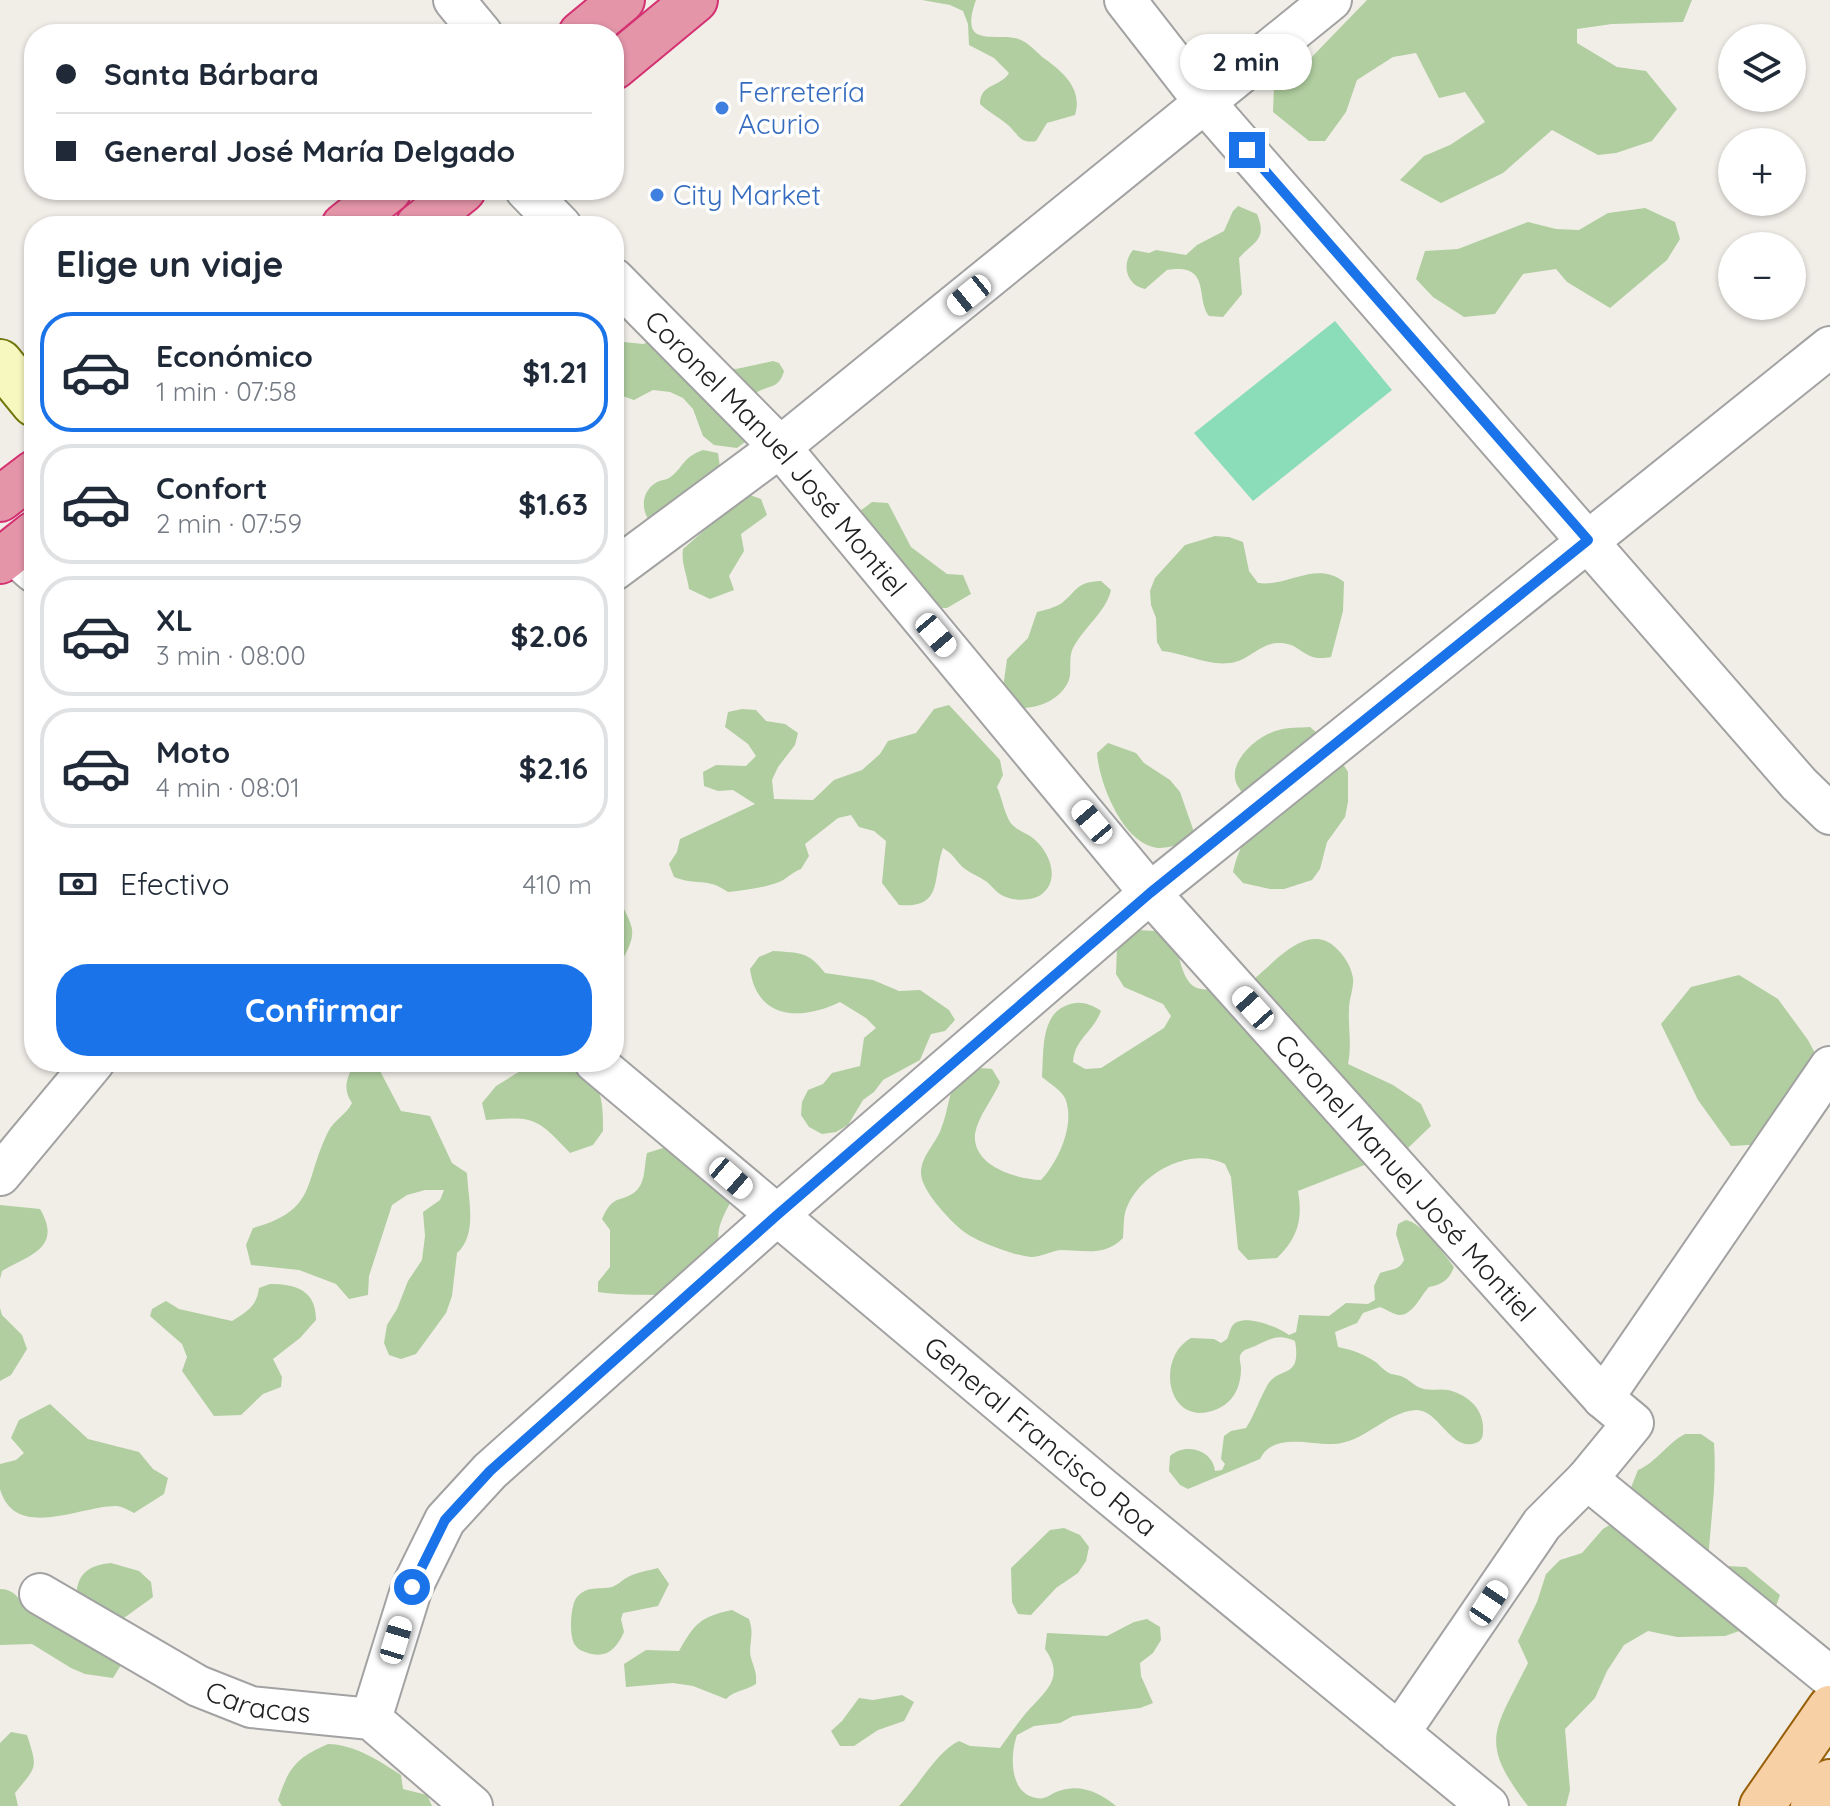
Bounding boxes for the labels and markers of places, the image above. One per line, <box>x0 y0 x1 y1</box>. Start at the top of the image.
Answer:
place label: Ferretería Acurio <box>738 74 865 141</box>
marker: Ferretería Acurio <box>713 99 731 117</box>
place label: City Market <box>673 177 821 212</box>
marker: City Market <box>648 186 666 204</box>

